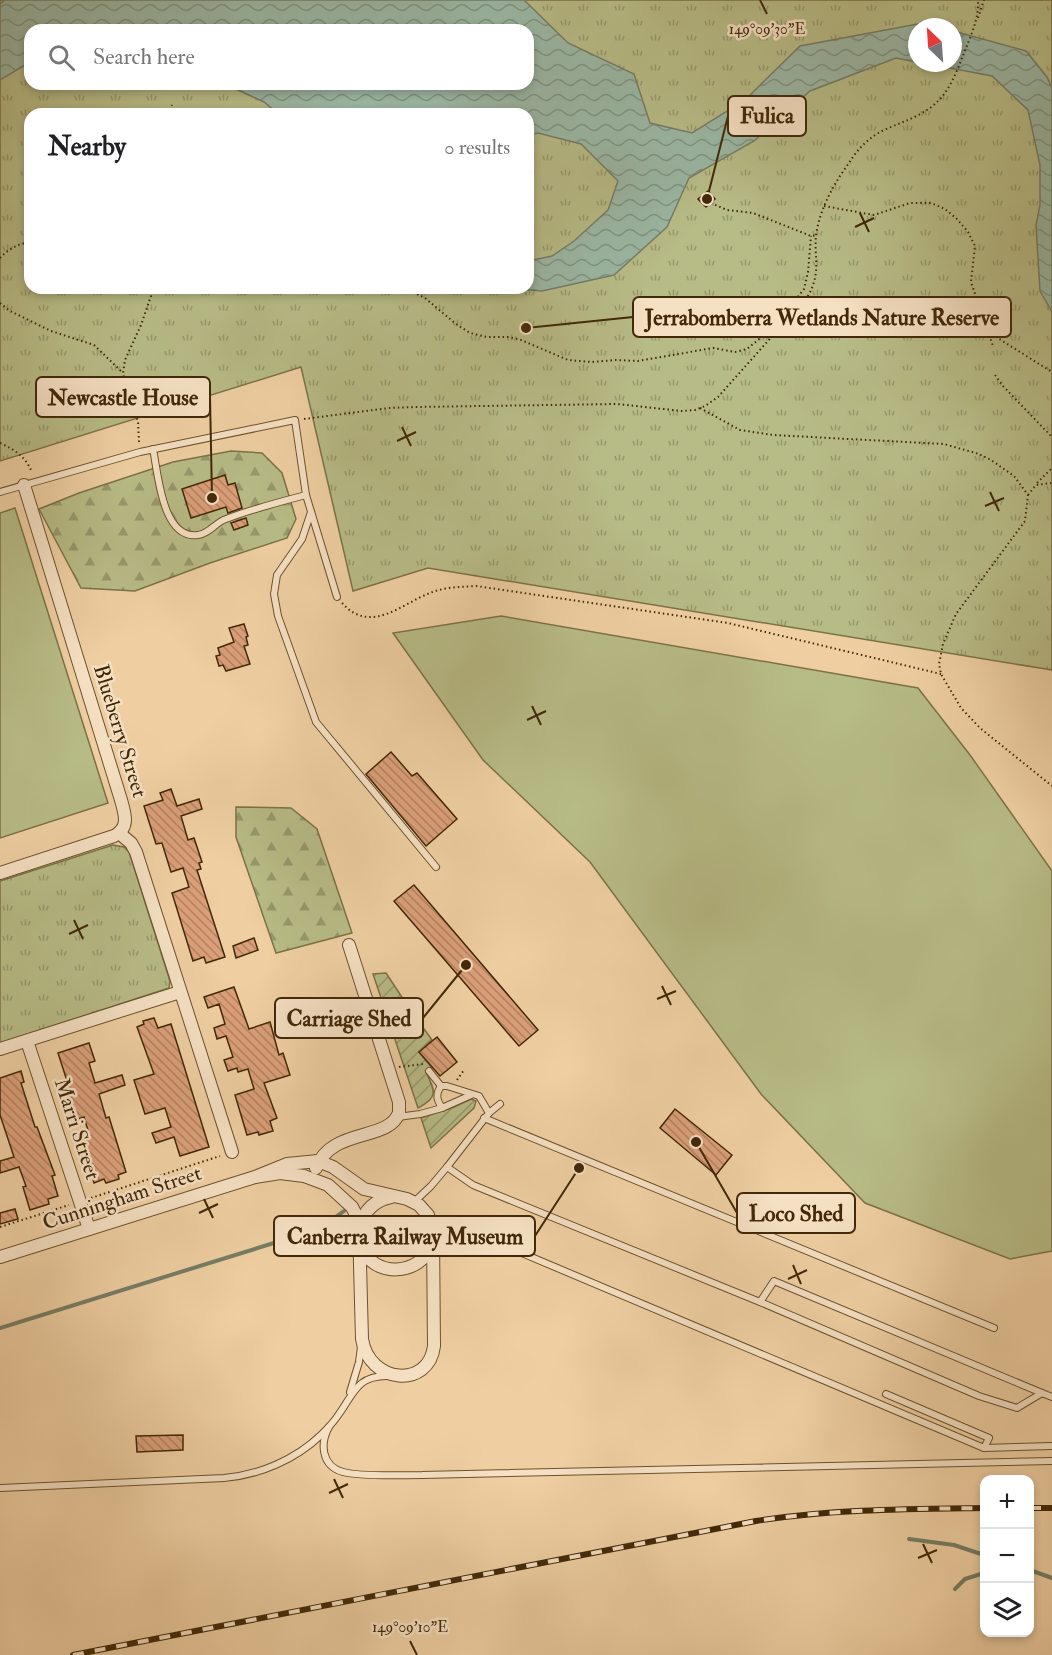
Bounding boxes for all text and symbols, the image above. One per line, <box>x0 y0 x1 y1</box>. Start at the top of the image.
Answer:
north arrow <box>908 18 962 72</box>
text: 149°09'30"E <box>729 20 805 39</box>
search box <box>24 24 534 90</box>
icon: search <box>45 41 78 74</box>
text: Search here <box>93 43 195 71</box>
callout: Fulica <box>728 96 806 136</box>
text: Fulica <box>740 102 795 130</box>
text: Nearby <box>48 131 126 163</box>
text: 0 results <box>444 135 510 160</box>
callout: Jerrabomberra Wetlands Nature Reserve <box>633 297 1011 337</box>
text: Jerrabomberra Wetlands Nature Reserve <box>644 304 1000 333</box>
callout: Newcastle House <box>36 377 210 417</box>
text: Newcastle House <box>47 384 199 412</box>
street label: Blueberry Street <box>87 661 153 801</box>
callout: Carriage Shed <box>275 998 423 1038</box>
text: Carriage Shed <box>287 1005 412 1034</box>
street label: Marri Street <box>48 1075 106 1183</box>
street label: Cunningham Street <box>39 1160 205 1236</box>
callout: Loco Shed <box>737 1193 855 1233</box>
text: Loco Shed <box>749 1200 843 1228</box>
callout: Canberra Railway Museum <box>274 1216 535 1256</box>
text: Canberra Railway Museum <box>287 1223 524 1252</box>
map controls <box>980 1475 1034 1637</box>
button: + <box>980 1475 1034 1529</box>
button: − <box>980 1529 1034 1583</box>
button: layers <box>980 1583 1034 1637</box>
text: 149°09'10"E <box>372 1618 448 1637</box>

